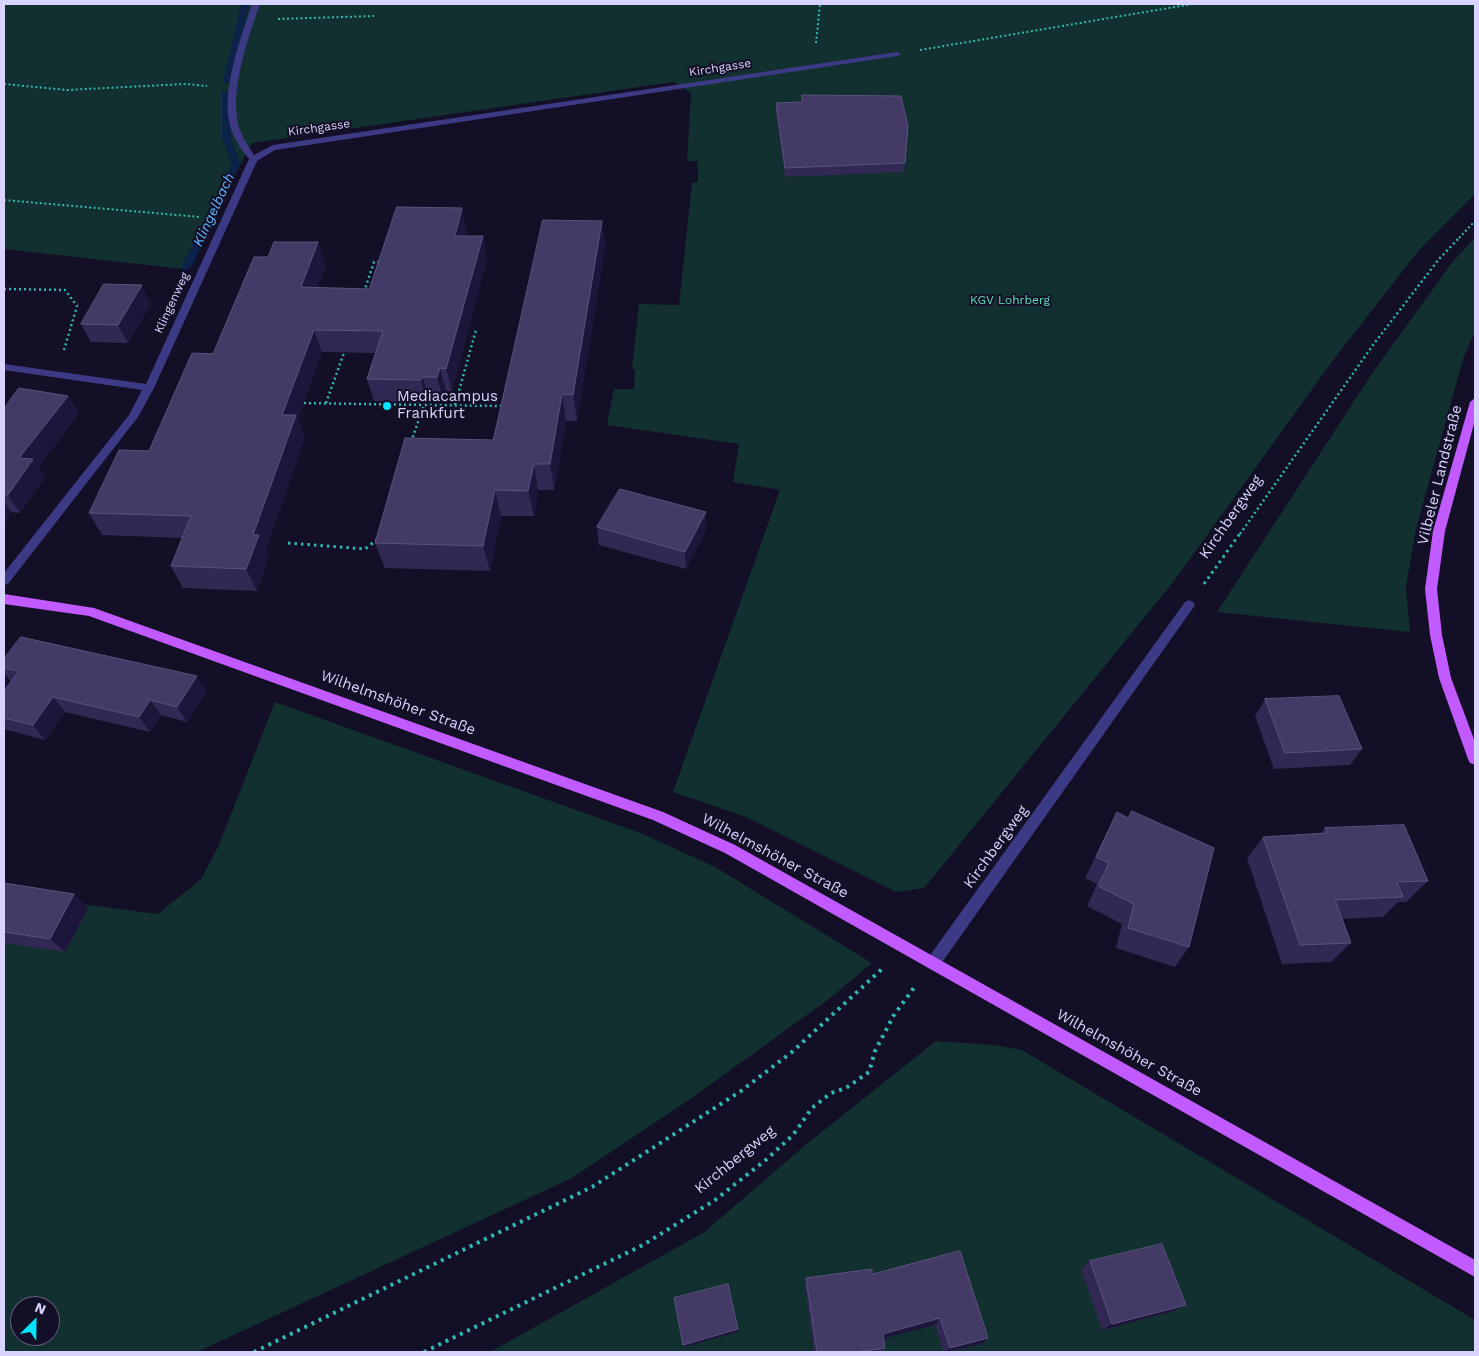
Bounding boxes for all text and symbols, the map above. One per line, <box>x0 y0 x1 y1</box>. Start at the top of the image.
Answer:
street label: Kirchgasse <box>688 56 752 80</box>
street label: Kirchgasse <box>287 117 351 139</box>
water label: Klingelbach <box>190 171 238 249</box>
street label: Klingenweg <box>152 270 192 336</box>
park label: KGV Lohrberg <box>970 293 1050 307</box>
place label: Mediacampus Frankfurt <box>397 388 498 423</box>
marker: Mediacampus Frankfurt <box>381 400 393 412</box>
street label: Vilbeler Landstraße <box>1414 403 1466 547</box>
street label: Kirchbergweg <box>1196 472 1266 562</box>
street label: Wilhelmshöher Straße <box>318 667 478 739</box>
street label: Kirchbergweg <box>960 802 1032 892</box>
street label: Wilhelmshöher Straße <box>699 810 851 902</box>
street label: Wilhelmshöher Straße <box>1053 1006 1205 1100</box>
street label: Kirchbergweg <box>691 1122 779 1198</box>
north arrow <box>10 1296 60 1346</box>
text: N <box>33 1299 48 1318</box>

